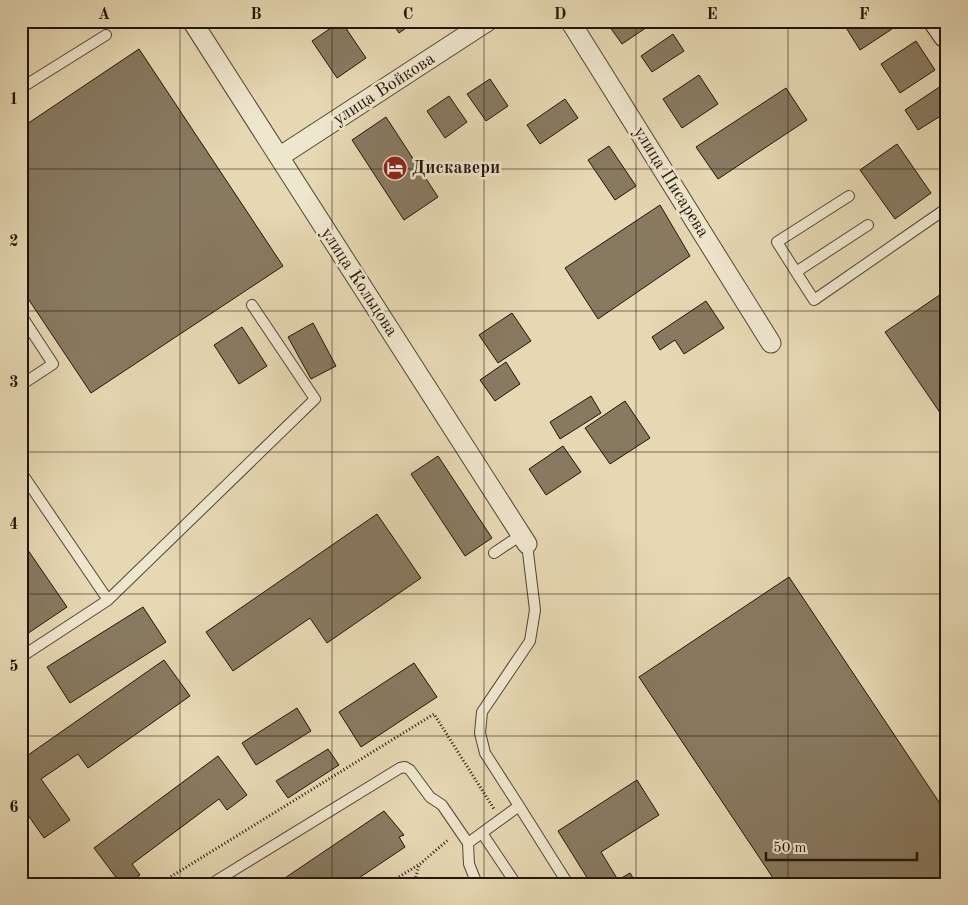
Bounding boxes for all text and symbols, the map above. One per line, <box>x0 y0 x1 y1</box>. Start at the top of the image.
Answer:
text: A <box>98 7 110 23</box>
text: B <box>250 7 262 23</box>
text: C <box>403 7 413 23</box>
text: D <box>554 7 566 23</box>
text: E <box>706 7 718 23</box>
text: F <box>859 7 870 23</box>
street label: улица Войкова <box>330 49 438 129</box>
text: 1 <box>9 92 19 108</box>
street label: улица Писарева <box>630 123 712 241</box>
hotel icon: Дискавери <box>382 155 408 181</box>
place label: Дискавери <box>412 159 500 177</box>
street label: улица Кольцова <box>317 224 401 340</box>
text: 2 <box>9 234 19 250</box>
text: 3 <box>9 375 19 391</box>
text: 4 <box>9 517 19 533</box>
text: 5 <box>9 659 19 675</box>
text: 6 <box>9 800 19 816</box>
scale bar <box>766 830 917 862</box>
text: 50 m <box>773 841 807 856</box>

